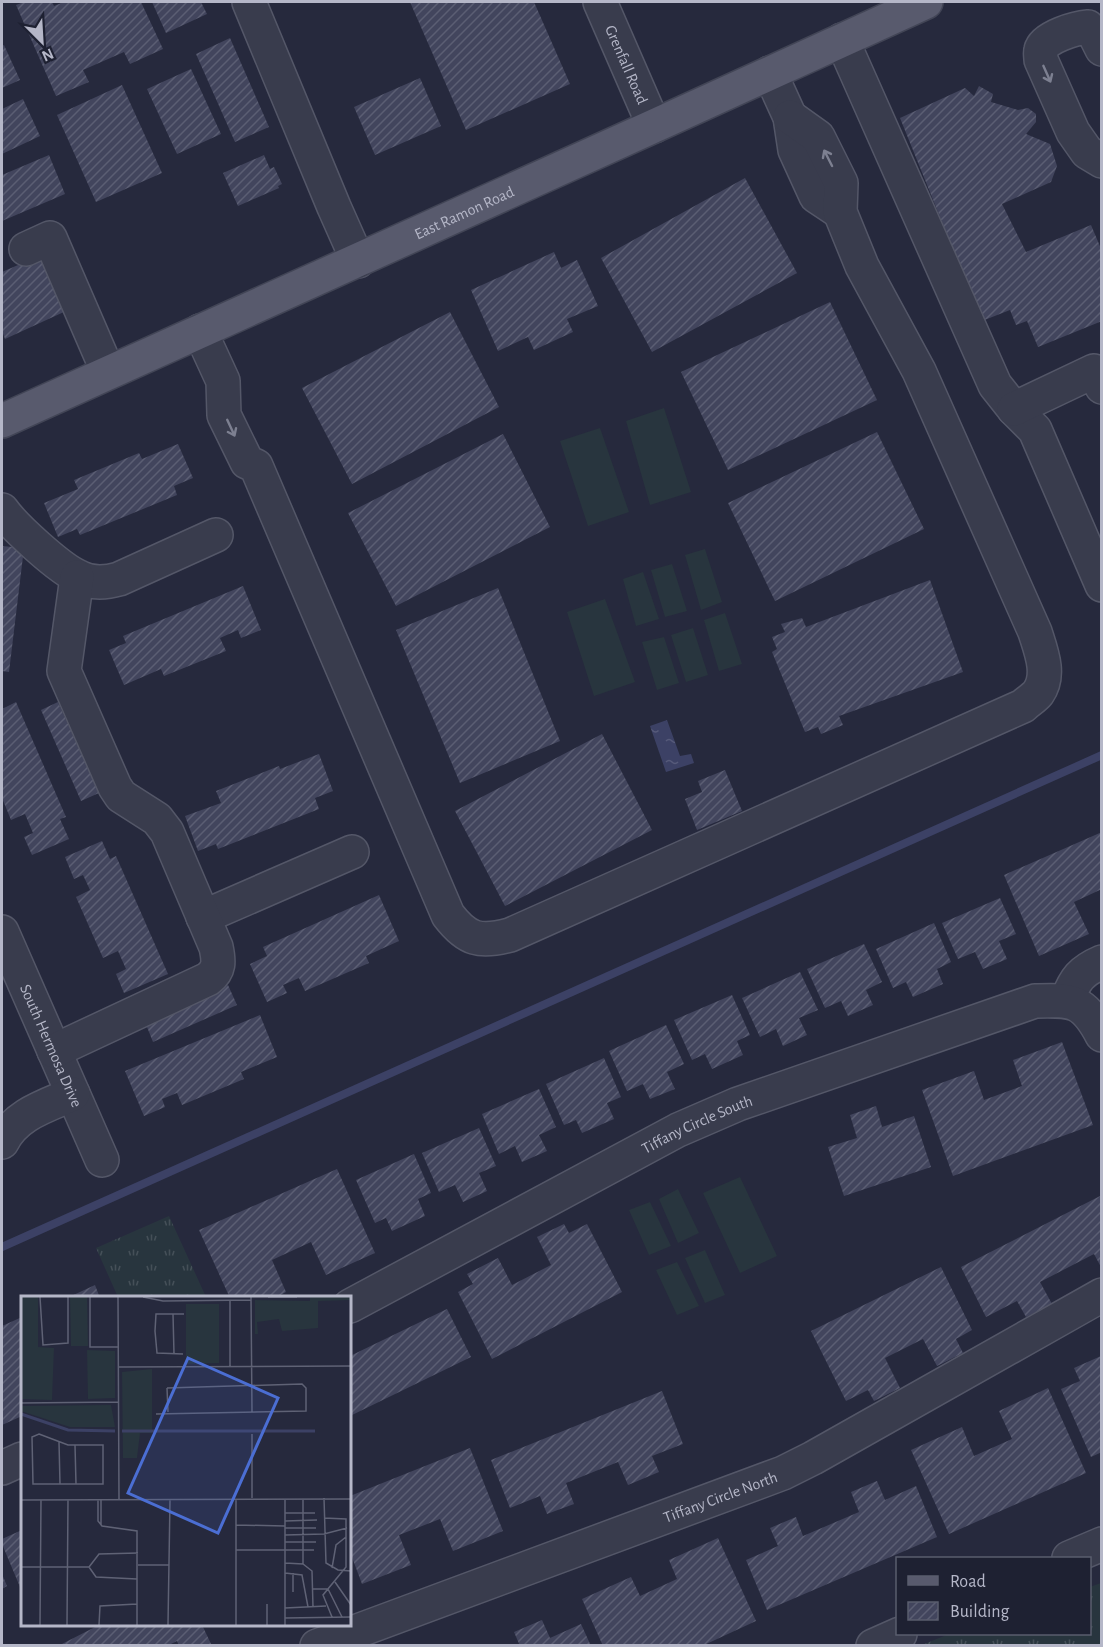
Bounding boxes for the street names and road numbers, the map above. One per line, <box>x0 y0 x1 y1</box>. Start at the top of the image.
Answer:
street label: Grenfall Road <box>602 23 650 107</box>
street label: East Ramon Road <box>412 183 517 242</box>
street label: South Hermosa Drive <box>17 982 85 1110</box>
street label: Tiffany Circle South <box>639 1093 755 1157</box>
street label: Tiffany Circle North <box>661 1469 780 1526</box>

